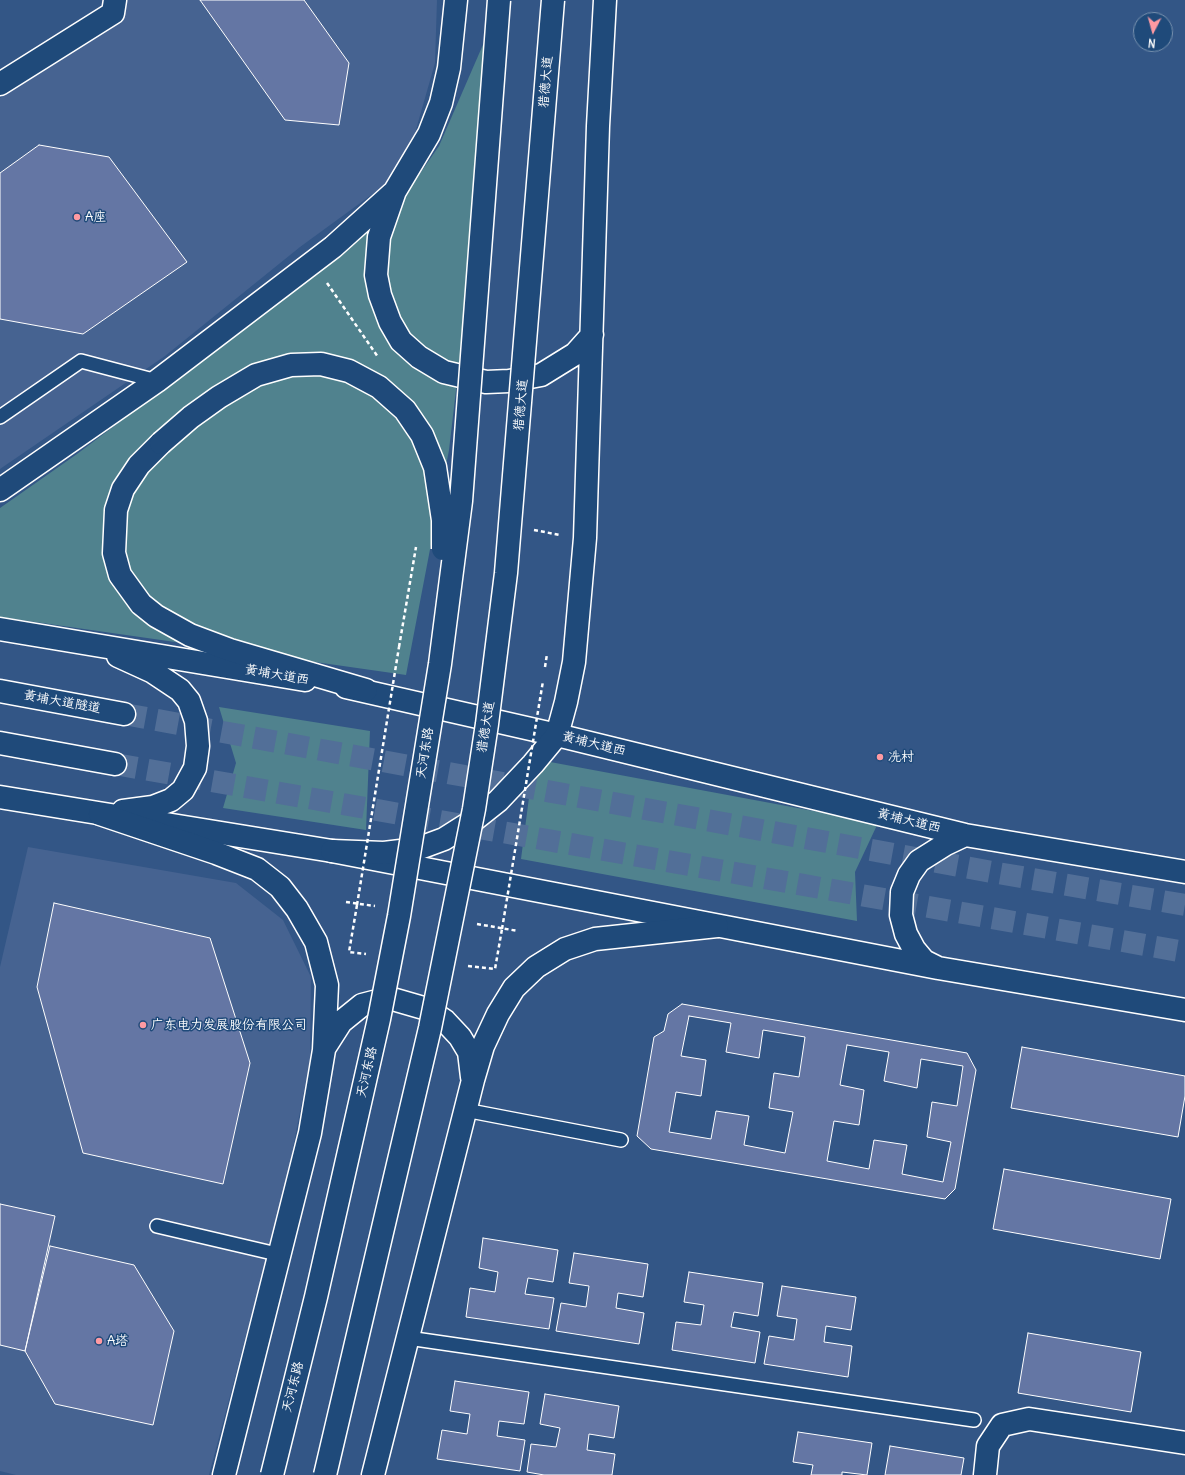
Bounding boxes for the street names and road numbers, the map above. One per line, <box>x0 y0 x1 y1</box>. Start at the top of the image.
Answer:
street label: 猎德大道 <box>536 55 556 109</box>
street label: 猎德大道 <box>511 378 531 432</box>
street label: 黄埔大道西 <box>244 662 310 688</box>
street label: 黄埔大道隧道 <box>22 688 102 716</box>
street label: 猎德大道 <box>474 700 498 754</box>
street label: 天河东路 <box>413 726 437 780</box>
street label: 黄埔大道西 <box>561 729 627 759</box>
street label: 黄埔大道西 <box>876 806 942 836</box>
street label: 天河东路 <box>354 1045 380 1099</box>
street label: 天河东路 <box>279 1360 307 1414</box>

